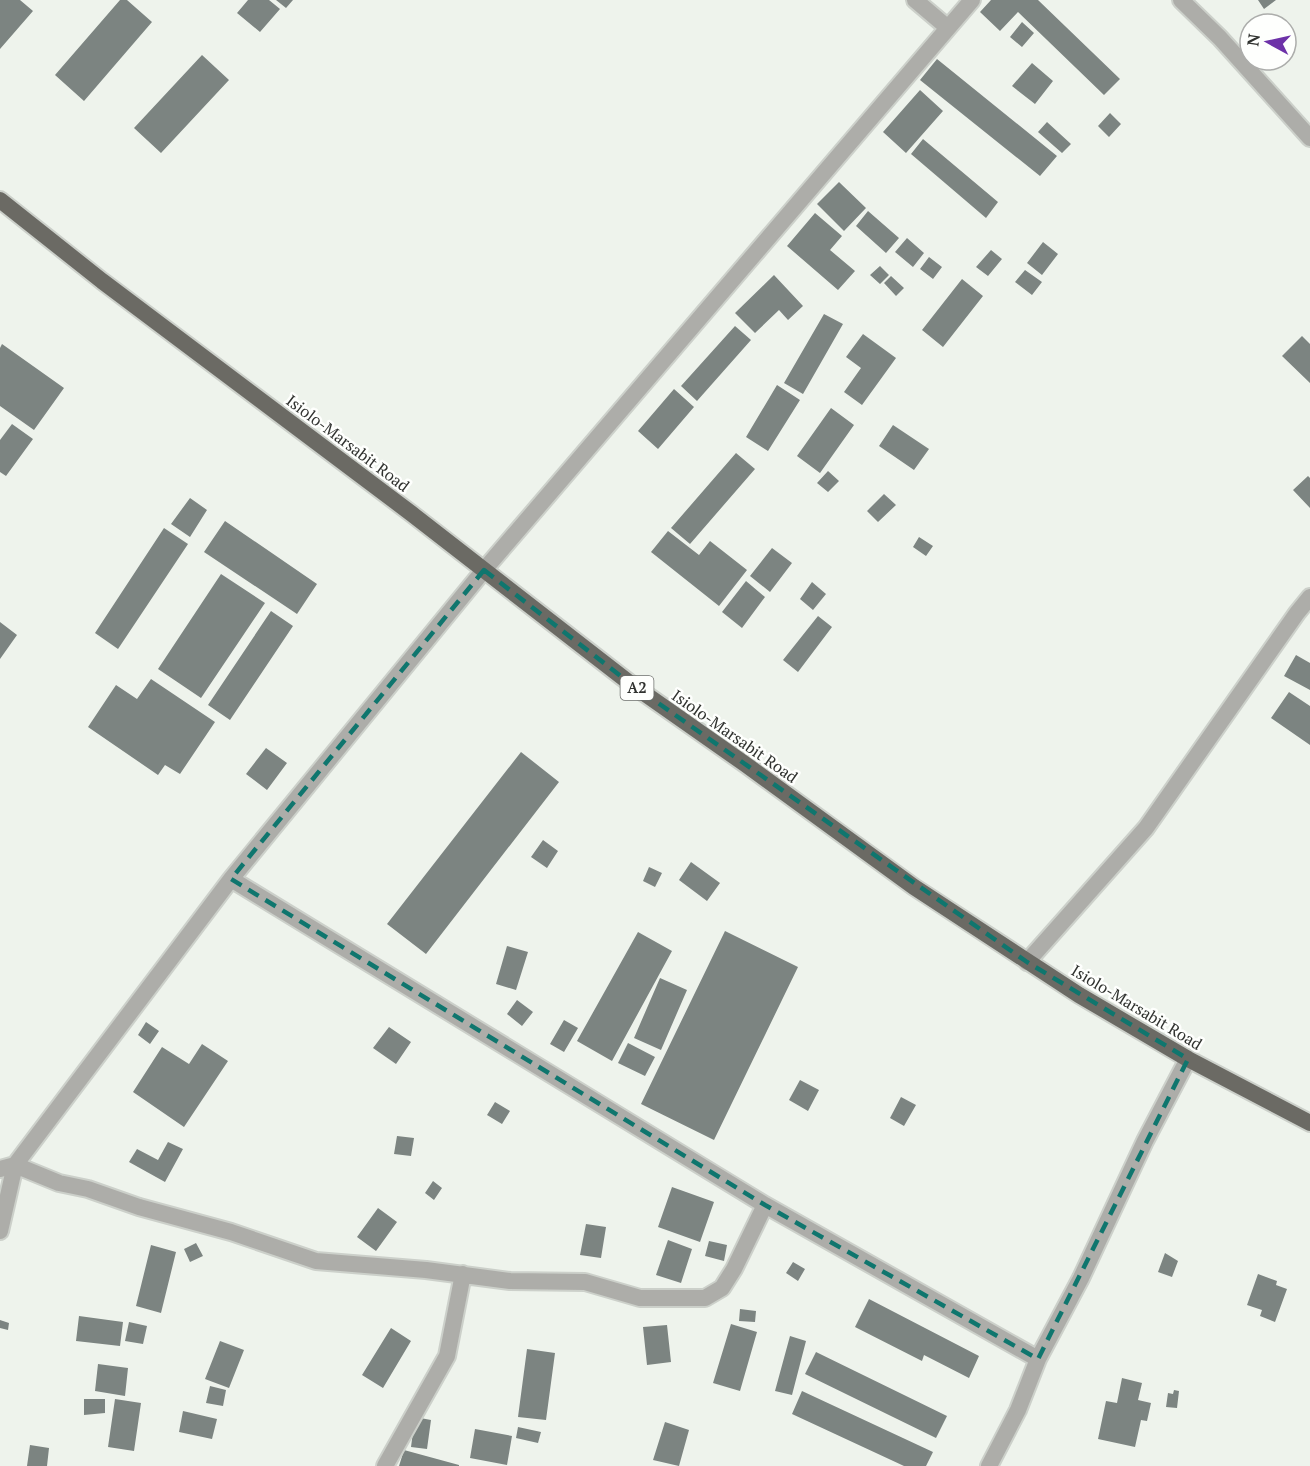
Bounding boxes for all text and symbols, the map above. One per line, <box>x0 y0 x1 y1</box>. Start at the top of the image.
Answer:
north arrow <box>1238 12 1298 72</box>
text: N <box>1241 32 1265 47</box>
street label: Isiolo-Marsabit Road <box>282 389 414 497</box>
road number: A2 <box>620 676 654 700</box>
street label: Isiolo-Marsabit Road <box>668 684 802 788</box>
street label: Isiolo-Marsabit Road <box>1068 959 1207 1055</box>

